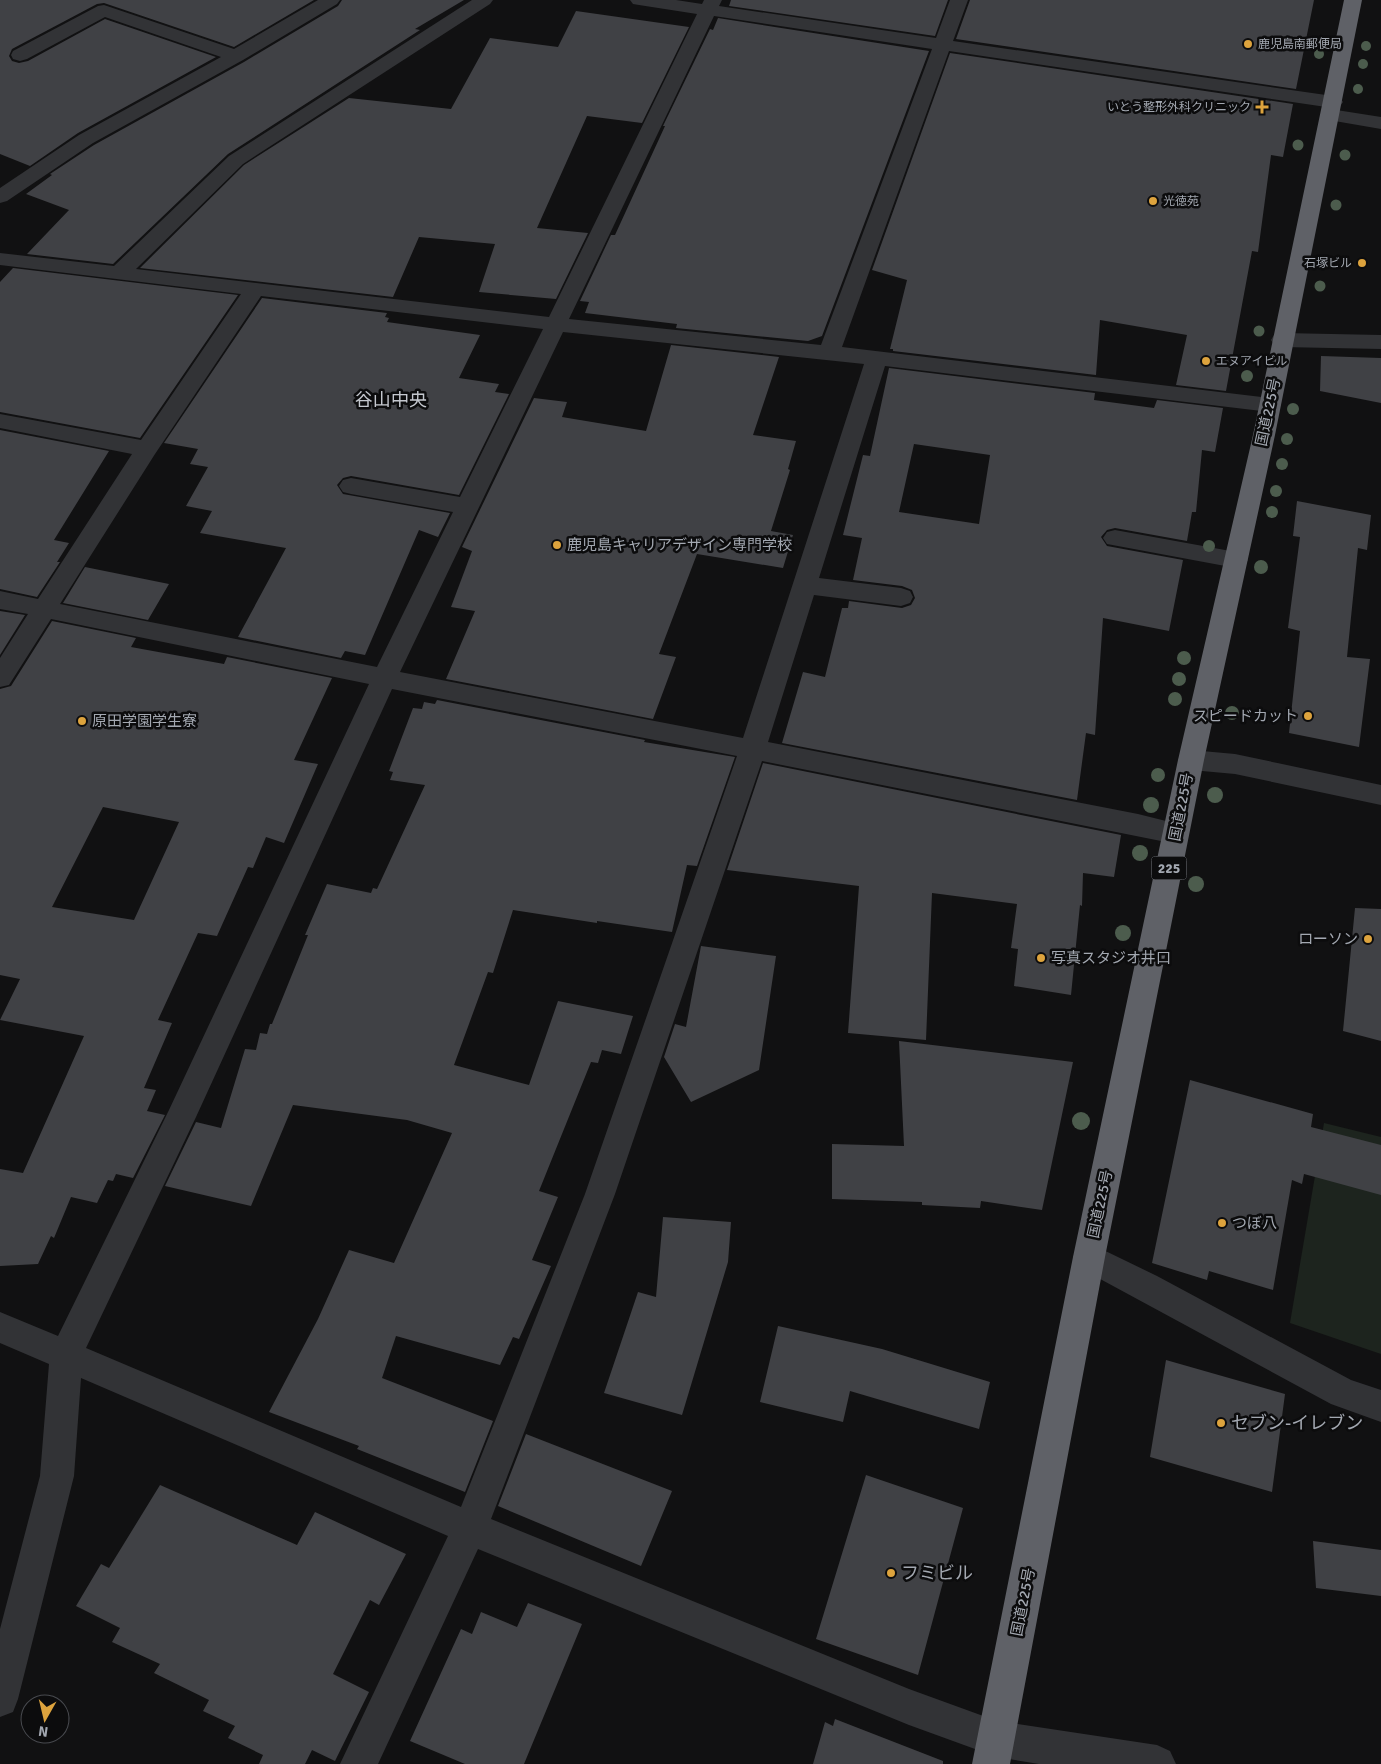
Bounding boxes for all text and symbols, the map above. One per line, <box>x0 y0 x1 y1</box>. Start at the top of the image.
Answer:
place label: 鹿児島南郵便局 <box>1258 37 1342 52</box>
marker: 鹿児島南郵便局 <box>1242 38 1254 50</box>
place label: いとう整形外科クリニック <box>1107 100 1251 115</box>
marker: いとう整形外科クリニック <box>1255 100 1269 114</box>
place label: 光徳苑 <box>1163 194 1199 209</box>
marker: 光徳苑 <box>1147 195 1159 207</box>
place label: 石塚ビル <box>1304 256 1352 271</box>
marker: 石塚ビル <box>1356 257 1368 269</box>
place label: エヌアイビル <box>1216 354 1287 369</box>
marker: エヌアイビル <box>1200 355 1212 367</box>
street label: 国道225号 <box>1252 376 1284 448</box>
district label: 谷山中央 <box>355 389 427 411</box>
place label: 鹿児島キャリアデザイン専門学校 <box>567 536 792 554</box>
marker: 鹿児島キャリアデザイン専門学校 <box>551 539 563 551</box>
place label: スピードカット <box>1193 707 1298 725</box>
marker: スピードカット <box>1302 710 1314 722</box>
place label: 原田学園学生寮 <box>92 712 197 730</box>
marker: 原田学園学生寮 <box>76 715 88 727</box>
street label: 国道225号 <box>1166 771 1196 843</box>
road number: 225 <box>1152 856 1186 880</box>
place label: ローソン <box>1298 930 1358 948</box>
marker: ローソン <box>1362 933 1374 945</box>
place label: 写真スタジオ井口 <box>1051 949 1171 967</box>
marker: 写真スタジオ井口 <box>1035 952 1047 964</box>
street label: 国道225号 <box>1084 1168 1116 1240</box>
place label: つぼ八 <box>1232 1214 1277 1232</box>
marker: つぼ八 <box>1216 1217 1228 1229</box>
place label: セブン-イレブン <box>1231 1412 1363 1434</box>
marker: セブン-イレブン <box>1215 1417 1227 1429</box>
place label: フミビル <box>901 1562 973 1584</box>
street label: 国道225号 <box>1008 1566 1038 1638</box>
marker: フミビル <box>885 1567 897 1579</box>
north arrow <box>20 1694 70 1744</box>
text: N <box>37 1722 49 1740</box>

